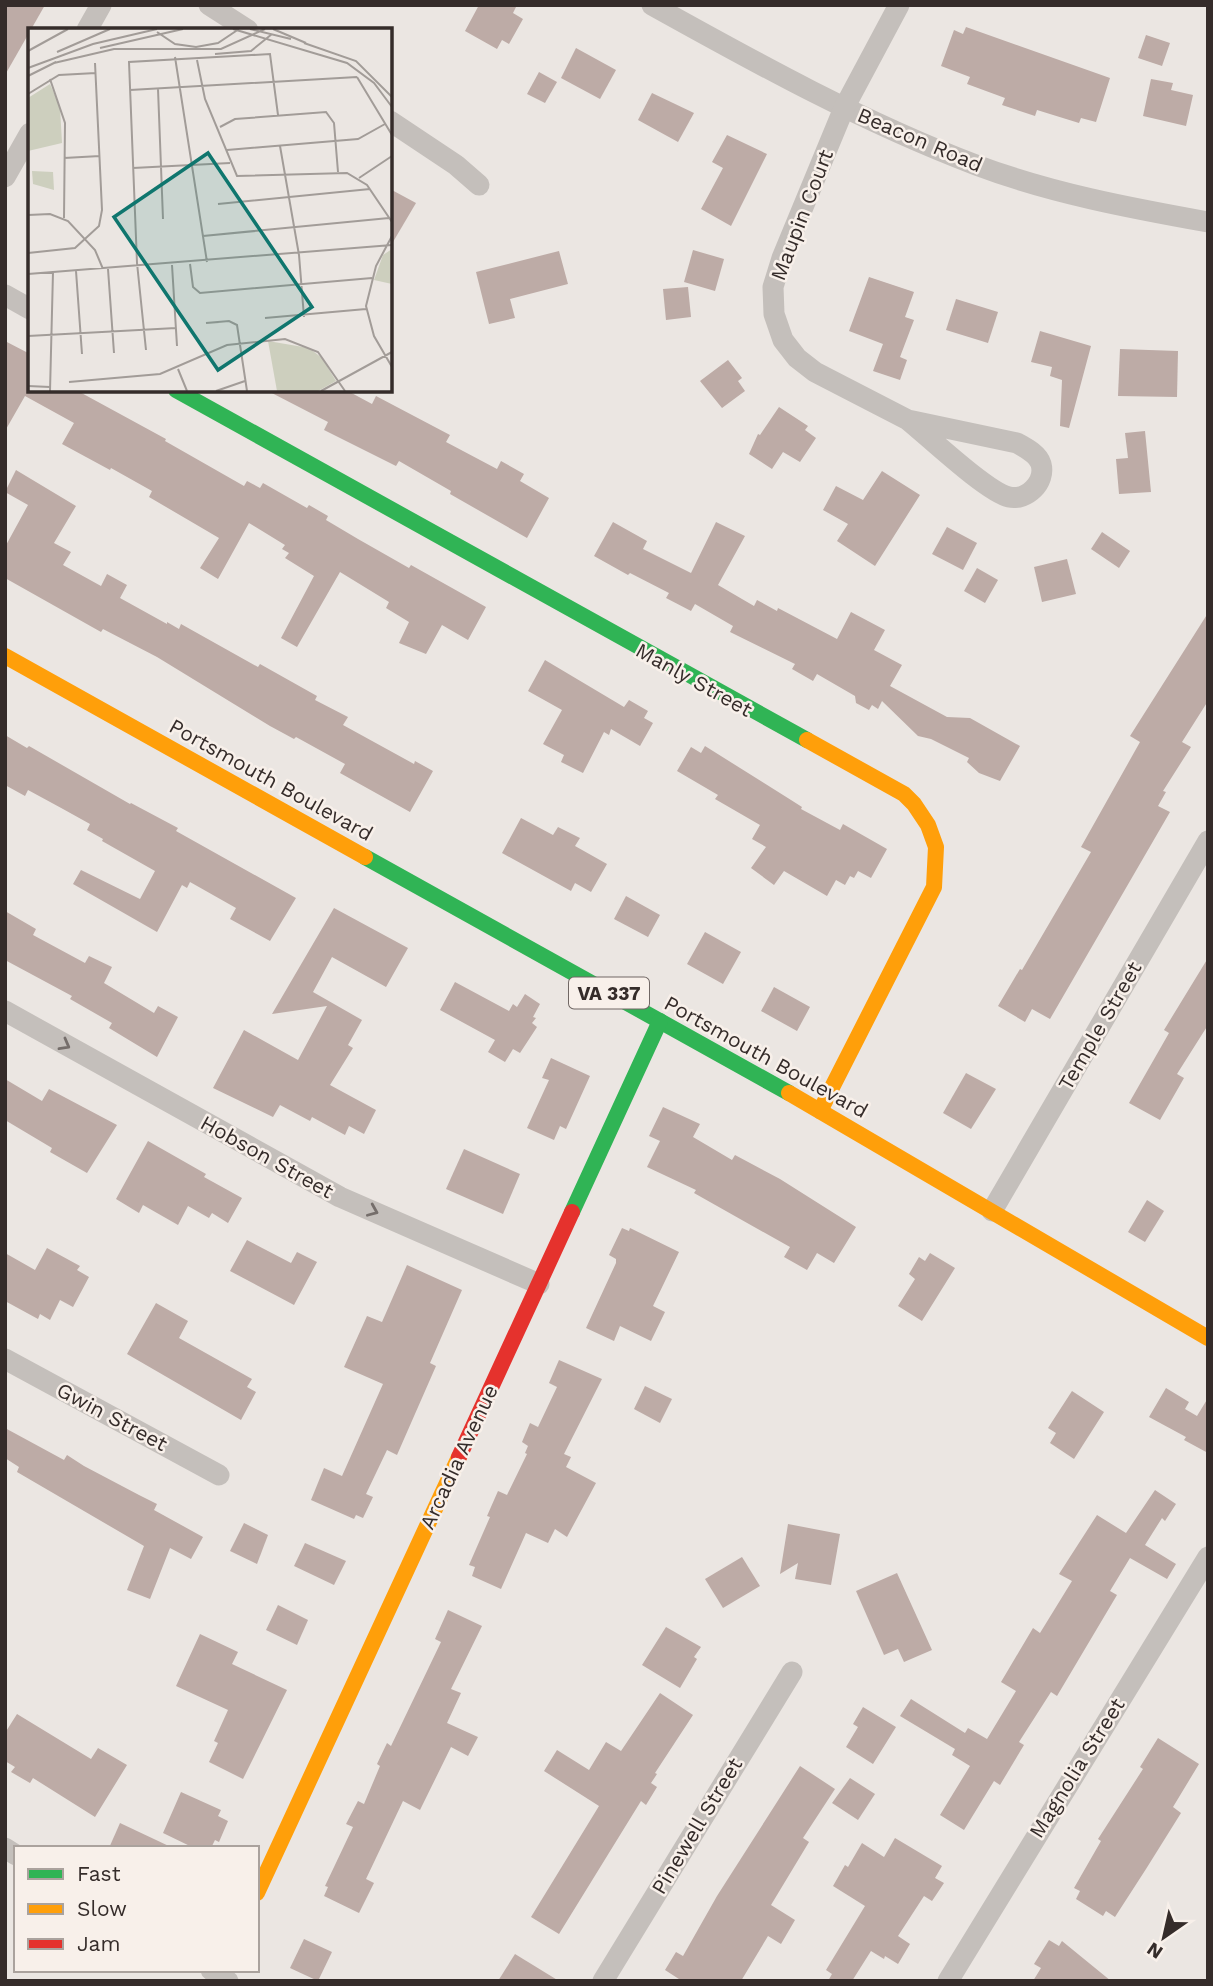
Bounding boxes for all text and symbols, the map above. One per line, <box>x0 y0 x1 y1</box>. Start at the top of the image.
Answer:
inset map <box>28 28 392 392</box>
street label: Beacon Road <box>854 102 987 177</box>
street label: Maupin Court <box>765 146 838 284</box>
street label: Manly Street <box>632 637 757 722</box>
street label: Portsmouth Boulevard <box>165 713 377 846</box>
street label: Temple Street <box>1053 957 1147 1095</box>
road number: VA 337 <box>569 978 649 1009</box>
street label: Portsmouth Boulevard <box>660 990 872 1123</box>
one-way arrow <box>57 1037 70 1050</box>
street label: Hobson Street <box>196 1110 338 1203</box>
one-way arrow <box>365 1203 378 1217</box>
street label: Gwin Street <box>53 1377 172 1456</box>
street label: Arcadia Avenue <box>414 1381 503 1533</box>
street label: Magnolia Street <box>1024 1693 1130 1842</box>
street label: Pinewell Street <box>646 1753 747 1899</box>
legend <box>14 1846 259 1972</box>
text: Fast <box>77 1861 121 1886</box>
text: Slow <box>77 1896 127 1921</box>
north arrow <box>1129 1902 1199 1972</box>
text: Jam <box>77 1931 120 1956</box>
text: N <box>1143 1937 1167 1964</box>

